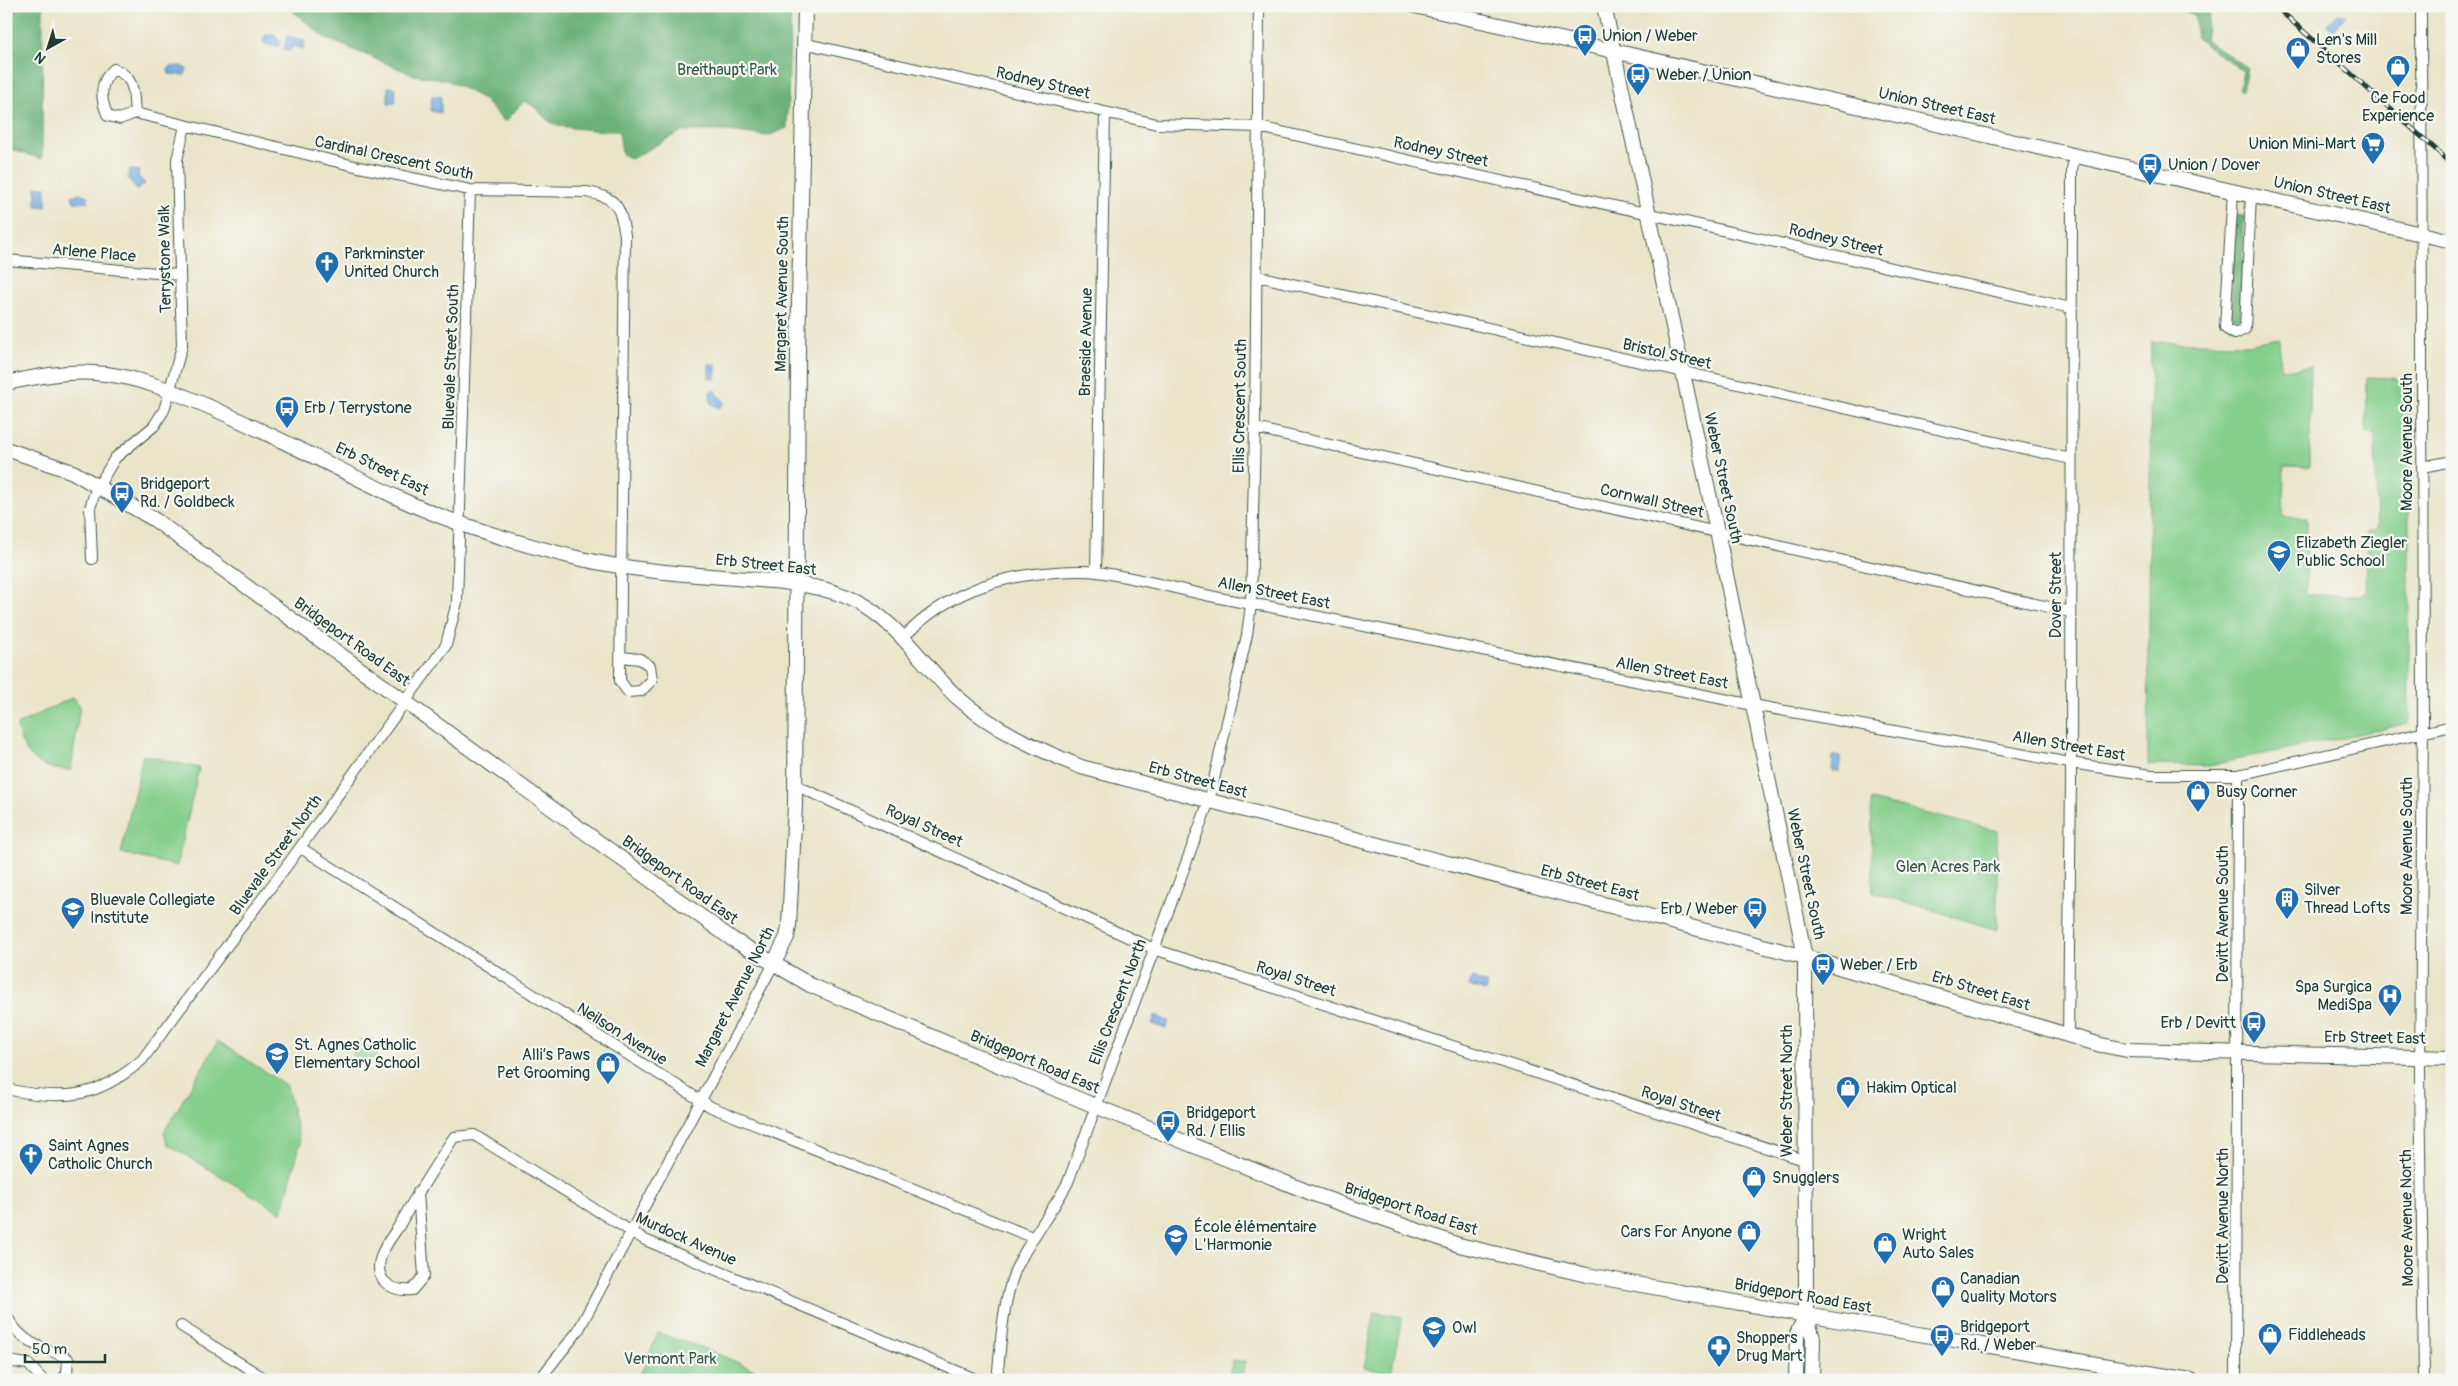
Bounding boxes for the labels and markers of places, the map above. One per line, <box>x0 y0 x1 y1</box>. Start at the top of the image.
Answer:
bus stop icon: Union / Weber <box>1572 23 1598 57</box>
place label: Union / Weber <box>1602 26 1698 46</box>
place label: Len's Mill Stores <box>2316 30 2377 68</box>
shop icon: Len's Mill Stores <box>2285 36 2311 70</box>
shop icon: Ce Food Experience <box>2385 54 2411 88</box>
bus stop icon: Weber / Union <box>1625 62 1651 96</box>
place label: Weber / Union <box>1656 65 1752 85</box>
place label: Ce Food Experience <box>2362 88 2434 126</box>
supermarket icon: Union Mini-Mart <box>2360 131 2386 165</box>
place label: Union Mini-Mart <box>2248 134 2357 154</box>
bus stop icon: Union / Dover <box>2137 152 2163 186</box>
place label: Union / Dover <box>2168 155 2260 175</box>
place label: Parkminster United Church <box>344 244 439 282</box>
church icon: Parkminster United Church <box>314 250 340 284</box>
bus stop icon: Erb / Terrystone <box>274 395 300 429</box>
place label: Erb / Terrystone <box>304 398 412 418</box>
place label: Bridgeport Rd. / Goldbeck <box>140 474 235 512</box>
bus stop icon: Bridgeport Rd. / Goldbeck <box>109 480 135 514</box>
place label: Elizabeth Ziegler Public School <box>2296 533 2407 571</box>
school or university icon: Elizabeth Ziegler Public School <box>2266 539 2292 573</box>
shop icon: Busy Corner <box>2185 779 2211 813</box>
place label: Busy Corner <box>2216 782 2298 802</box>
place label: Silver Thread Lofts <box>2304 880 2390 918</box>
building icon: Silver Thread Lofts <box>2274 886 2300 920</box>
place label: Bluevale Collegiate Institute <box>90 890 215 928</box>
school or university icon: Bluevale Collegiate Institute <box>60 896 86 930</box>
bus stop icon: Erb / Weber <box>1742 896 1768 930</box>
place label: Erb / Weber <box>1660 899 1738 919</box>
bus stop icon: Weber / Erb <box>1810 952 1836 986</box>
place label: Weber / Erb <box>1840 955 1918 975</box>
place label: Spa Surgica MediSpa <box>2295 977 2372 1015</box>
hospital icon: Spa Surgica MediSpa <box>2377 983 2403 1017</box>
bus stop icon: Erb / Devitt <box>2241 1010 2267 1044</box>
place label: Erb / Devitt <box>2161 1013 2237 1033</box>
place label: St. Agnes Catholic Elementary School <box>294 1035 420 1073</box>
school or university icon: St. Agnes Catholic Elementary School <box>264 1041 290 1075</box>
place label: Alli’s Paws Pet Grooming <box>497 1045 590 1083</box>
shop icon: Alli’s Paws Pet Grooming <box>595 1051 621 1085</box>
shop icon: Hakim Optical <box>1835 1075 1861 1109</box>
place label: Hakim Optical <box>1866 1078 1957 1098</box>
place label: Bridgeport Rd. / Ellis <box>1186 1103 1256 1141</box>
bus stop icon: Bridgeport Rd. / Ellis <box>1155 1109 1181 1143</box>
place label: Saint Agnes Catholic Church <box>48 1136 152 1174</box>
church icon: Saint Agnes Catholic Church <box>18 1142 44 1176</box>
shop icon: Snugglers <box>1741 1165 1767 1199</box>
place label: Snugglers <box>1772 1168 1839 1188</box>
place label: École élémentaire L'Harmonie <box>1194 1217 1316 1255</box>
shop icon: Cars For Anyone <box>1736 1219 1762 1253</box>
place label: Cars For Anyone <box>1620 1222 1732 1242</box>
school or university icon: École élémentaire L'Harmonie <box>1163 1223 1189 1257</box>
place label: Wright Auto Sales <box>1902 1225 1974 1263</box>
shop icon: Wright Auto Sales <box>1872 1231 1898 1265</box>
place label: Canadian Quality Motors <box>1960 1269 2057 1307</box>
shop icon: Canadian Quality Motors <box>1930 1275 1956 1309</box>
school or university icon: Owl <box>1421 1315 1447 1349</box>
place label: Bridgeport Rd. / Weber <box>1960 1317 2037 1355</box>
place label: Owl <box>1452 1318 1477 1338</box>
shop icon: Fiddleheads <box>2257 1322 2283 1356</box>
bus stop icon: Bridgeport Rd. / Weber <box>1929 1323 1955 1357</box>
place label: Fiddleheads <box>2288 1325 2366 1345</box>
place label: Shoppers Drug Mart <box>1736 1328 1803 1366</box>
pharmacy icon: Shoppers Drug Mart <box>1706 1334 1732 1368</box>

